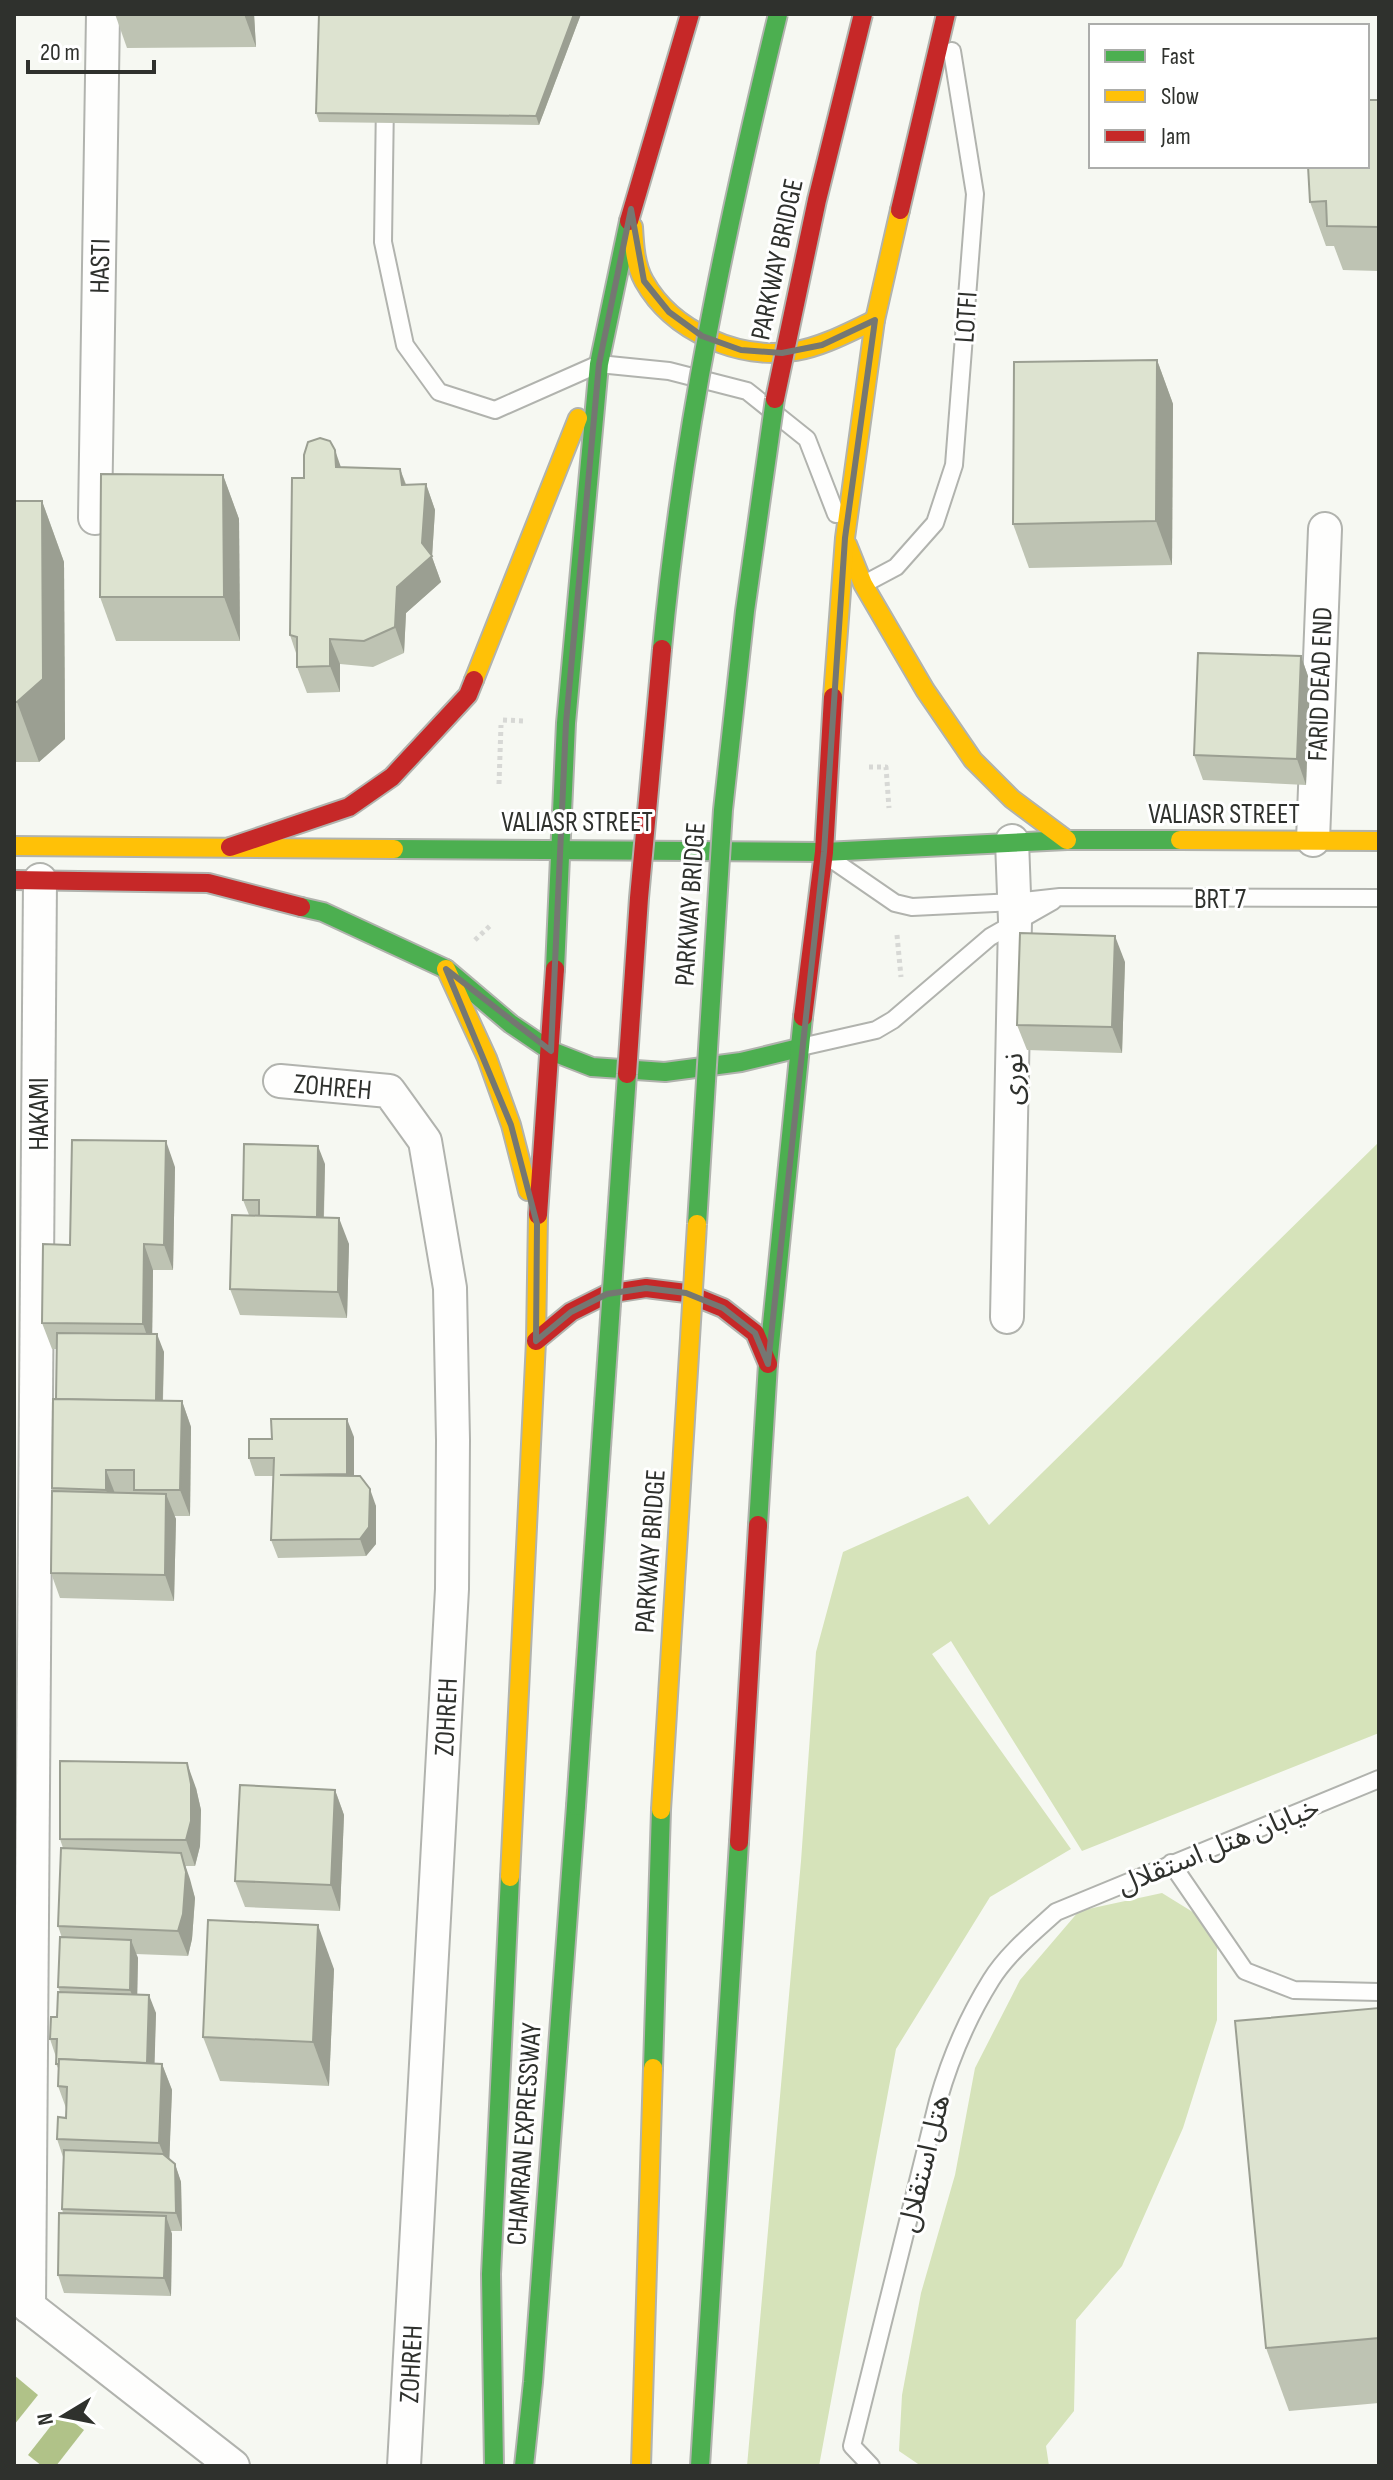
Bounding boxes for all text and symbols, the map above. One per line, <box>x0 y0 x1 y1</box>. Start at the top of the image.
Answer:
scale bar <box>28 24 154 74</box>
legend <box>1089 24 1369 168</box>
text: 20 m <box>40 38 80 67</box>
text: Fast <box>1161 42 1195 71</box>
text: Slow <box>1161 82 1199 111</box>
text: Jam <box>1160 122 1191 151</box>
street label: PARKWAY BRIDGE <box>744 176 811 343</box>
street label: HASTI <box>84 238 117 294</box>
street label: LOTFI <box>948 290 985 344</box>
street label: FARID DEAD END <box>1301 606 1340 762</box>
street label: VALIASR STREET <box>1148 798 1300 831</box>
street label: VALIASR STREET <box>501 806 653 839</box>
street label: PARKWAY BRIDGE <box>668 821 713 987</box>
street label: BRT 7 <box>1194 883 1246 916</box>
street label: نوری <box>997 1053 1030 1105</box>
street label: ZOHREH <box>293 1068 373 1107</box>
street label: HAKAMI <box>23 1077 56 1151</box>
street label: PARKWAY BRIDGE <box>628 1468 673 1634</box>
street label: ZOHREH <box>428 1677 465 1757</box>
street label: خیابان هتل استقلال <box>1113 1791 1324 1902</box>
street label: CHAMRAN EXPRESSWAY <box>500 2021 549 2247</box>
street label: هتل استقلال <box>891 2091 957 2236</box>
street label: ZOHREH <box>393 2324 430 2404</box>
north arrow <box>24 2376 104 2456</box>
text: N <box>31 2411 60 2427</box>

